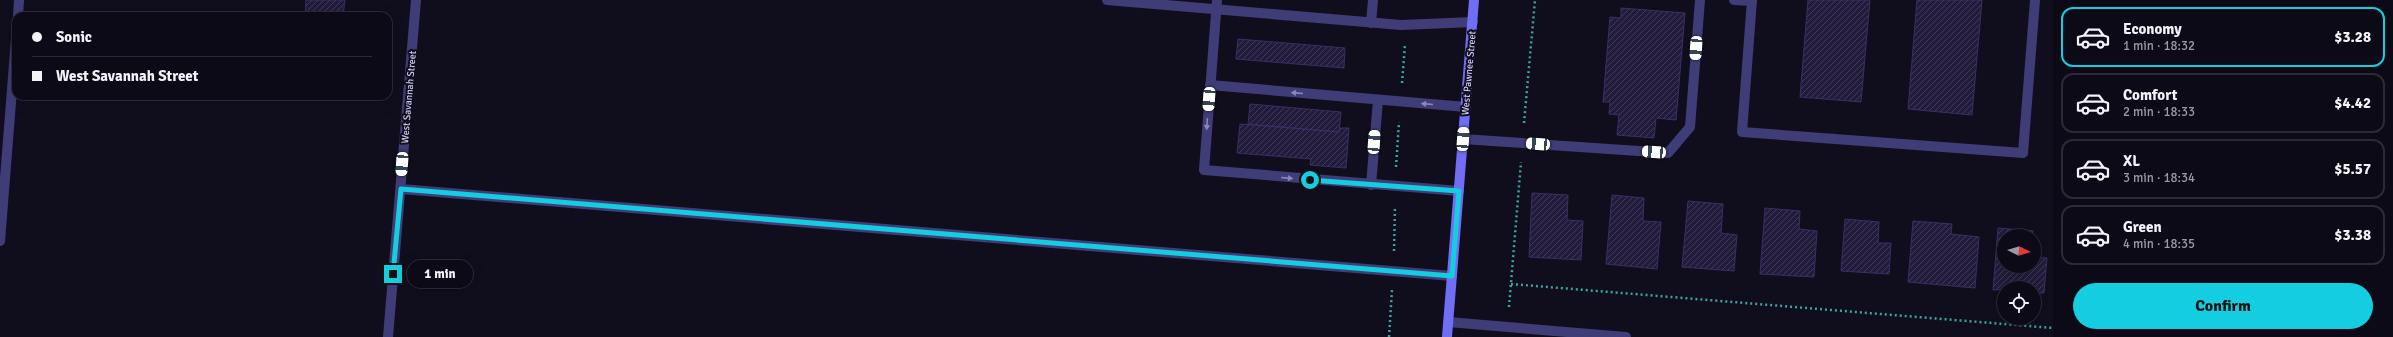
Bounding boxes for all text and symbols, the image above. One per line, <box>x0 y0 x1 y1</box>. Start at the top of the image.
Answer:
icon: car <box>2075 19 2111 55</box>
text: Economy <box>2123 20 2182 38</box>
text: Sonic <box>56 28 92 46</box>
text: $3.28 <box>2334 28 2371 46</box>
street label: West Pawnee Street <box>1459 30 1479 116</box>
car <box>1689 36 1703 60</box>
text: 1 min · 18:32 <box>2123 38 2195 54</box>
street label: West Savannah Street <box>399 50 419 144</box>
text: West Savannah Street <box>56 67 198 85</box>
icon: car <box>2075 85 2111 121</box>
text: Comfort <box>2123 86 2177 104</box>
car <box>1202 87 1216 111</box>
one-way arrow <box>1291 89 1303 96</box>
text: $4.42 <box>2334 94 2371 112</box>
one-way arrow <box>1421 101 1433 107</box>
text: 2 min · 18:33 <box>2123 104 2195 120</box>
one-way arrow <box>1204 118 1211 130</box>
car <box>1456 127 1470 151</box>
car <box>1367 130 1381 154</box>
car <box>1526 137 1550 151</box>
car <box>1642 145 1666 159</box>
icon: car <box>2075 151 2111 187</box>
car <box>395 152 409 176</box>
text: XL <box>2123 152 2140 170</box>
text: $5.57 <box>2334 160 2371 178</box>
text: 3 min · 18:34 <box>2123 170 2195 186</box>
route start <box>1301 171 1319 189</box>
one-way arrow <box>1281 174 1293 181</box>
icon: car <box>2075 217 2111 253</box>
text: Green <box>2123 218 2162 236</box>
text: $3.38 <box>2334 226 2371 244</box>
north arrow <box>1997 229 2041 273</box>
map controls <box>1997 229 2041 325</box>
text: 4 min · 18:35 <box>2123 236 2195 252</box>
callout: 1 min <box>407 260 473 288</box>
route end <box>384 265 402 283</box>
text: 1 min <box>424 266 456 282</box>
button: locate <box>1997 281 2041 325</box>
button: Confirm <box>2073 283 2373 329</box>

